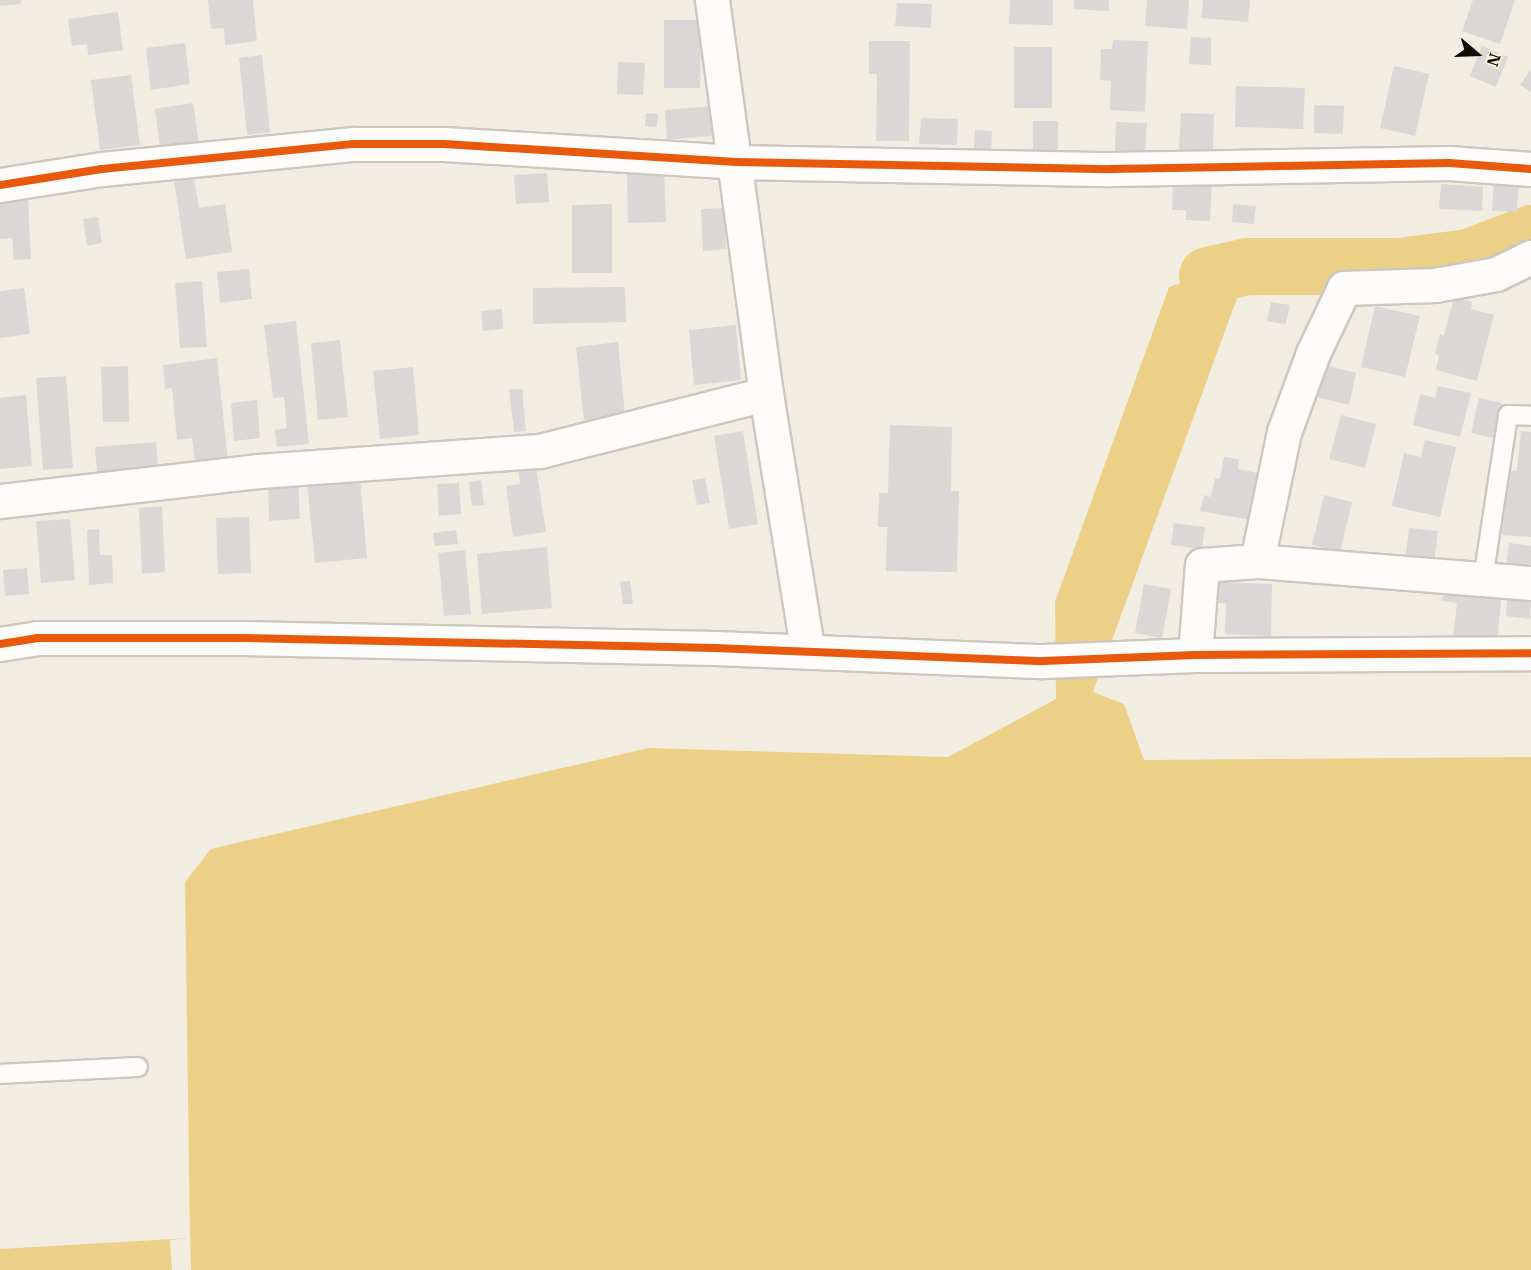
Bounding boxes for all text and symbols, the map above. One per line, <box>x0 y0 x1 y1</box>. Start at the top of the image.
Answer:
north arrow <box>1447 24 1507 84</box>
text: N <box>1483 51 1506 69</box>

